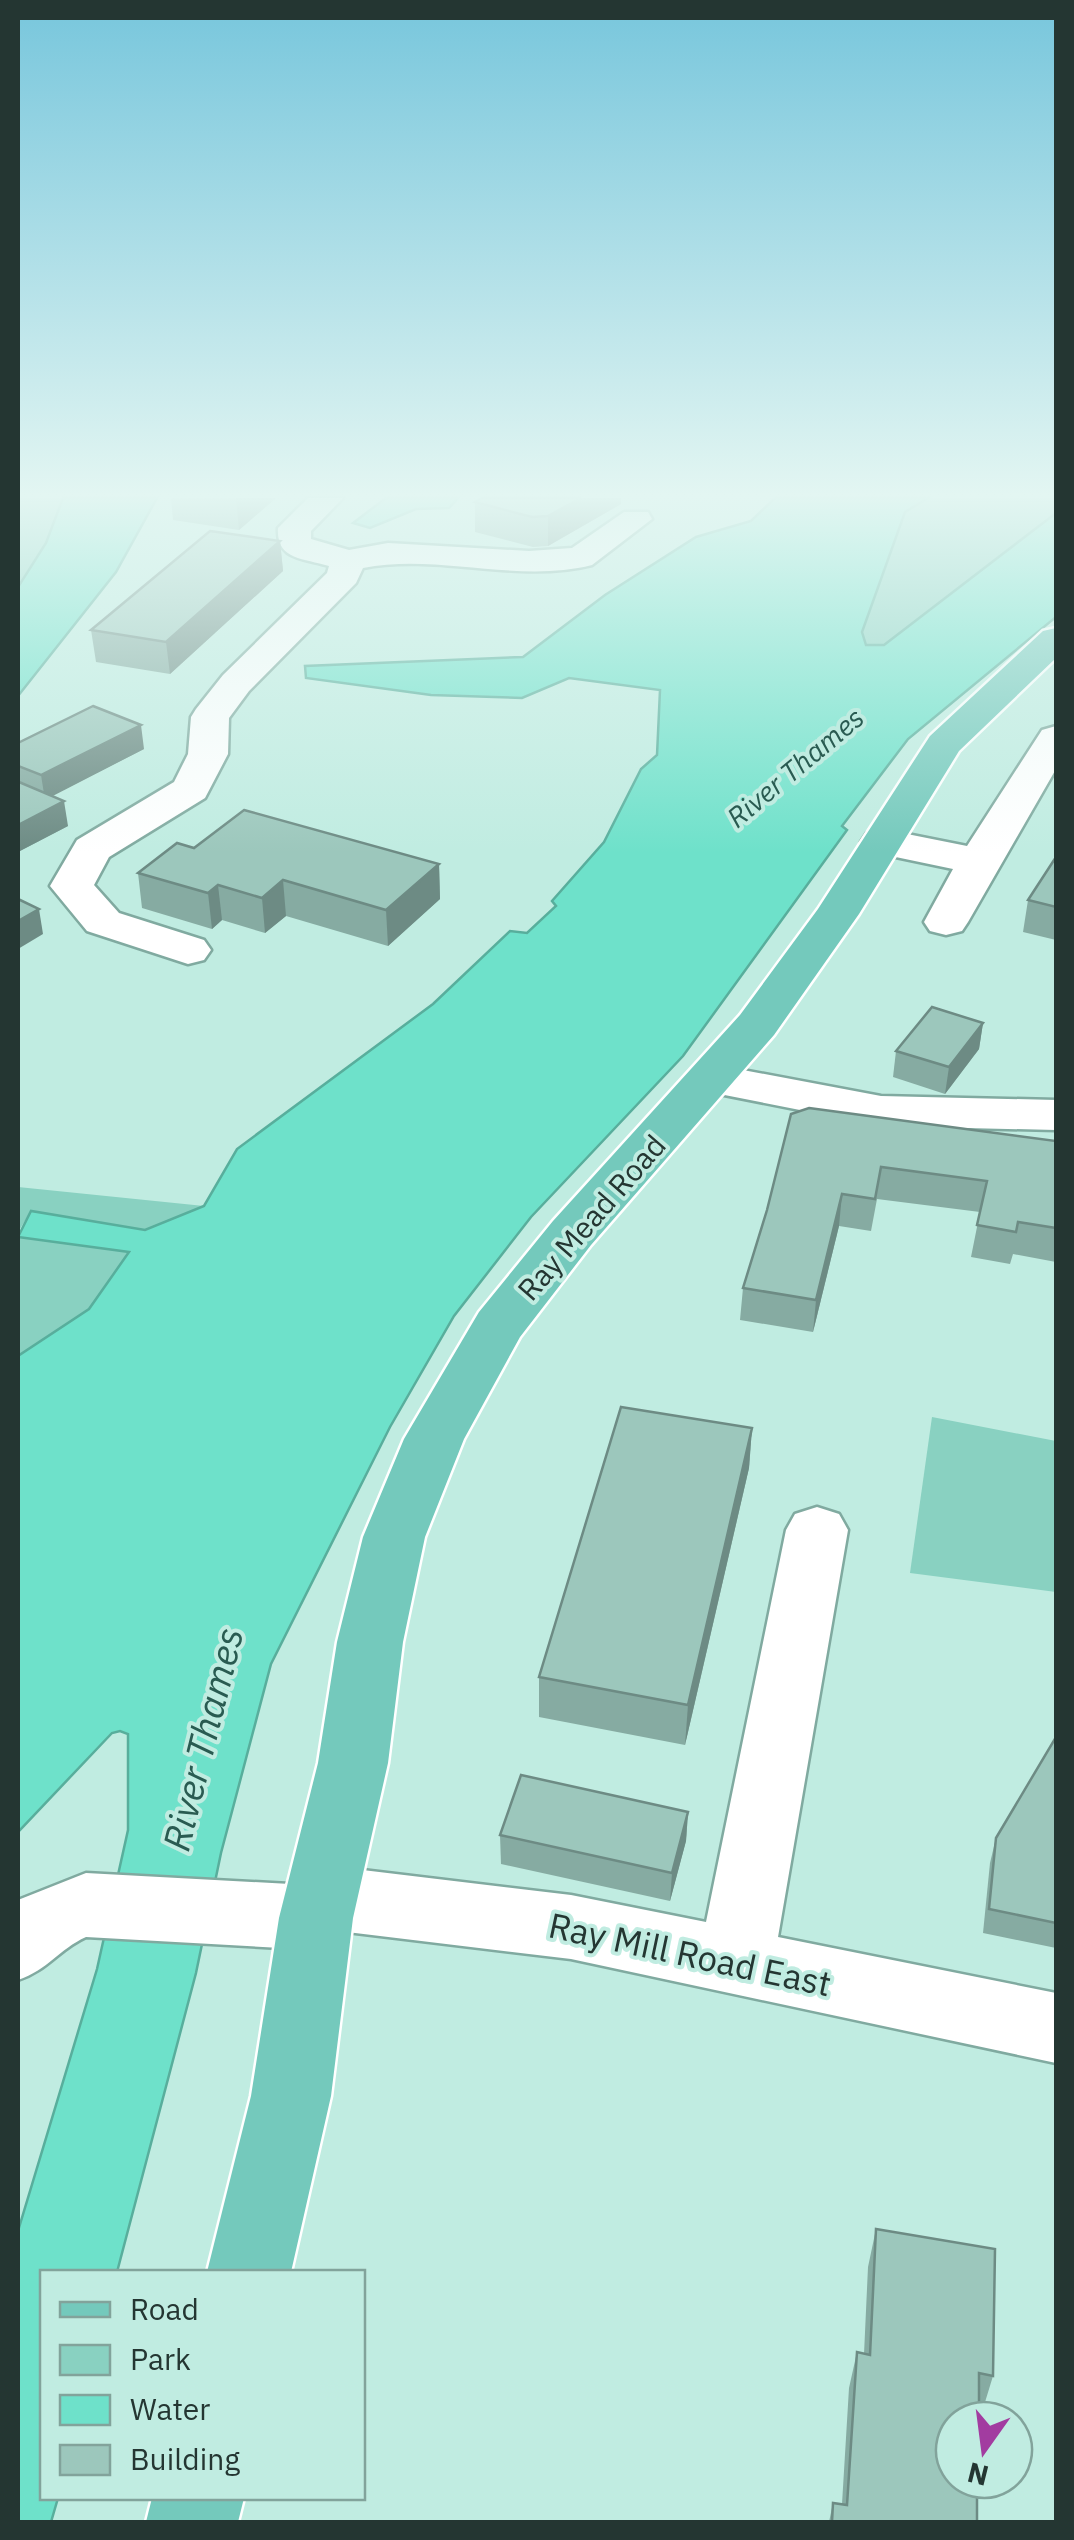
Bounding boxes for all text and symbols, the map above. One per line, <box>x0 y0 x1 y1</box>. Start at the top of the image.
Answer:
water label: River Thames <box>719 699 871 835</box>
street label: Ray Mead Road <box>508 1126 674 1308</box>
water label: River Thames <box>151 1622 253 1856</box>
street label: Ray Mill Road East <box>545 1902 835 2006</box>
legend <box>40 2270 365 2500</box>
text: Road <box>130 2289 199 2328</box>
text: Park <box>130 2339 191 2378</box>
text: Water <box>130 2389 210 2428</box>
north arrow <box>934 2400 1034 2500</box>
text: Building <box>130 2439 240 2478</box>
text: N <box>964 2454 992 2495</box>

